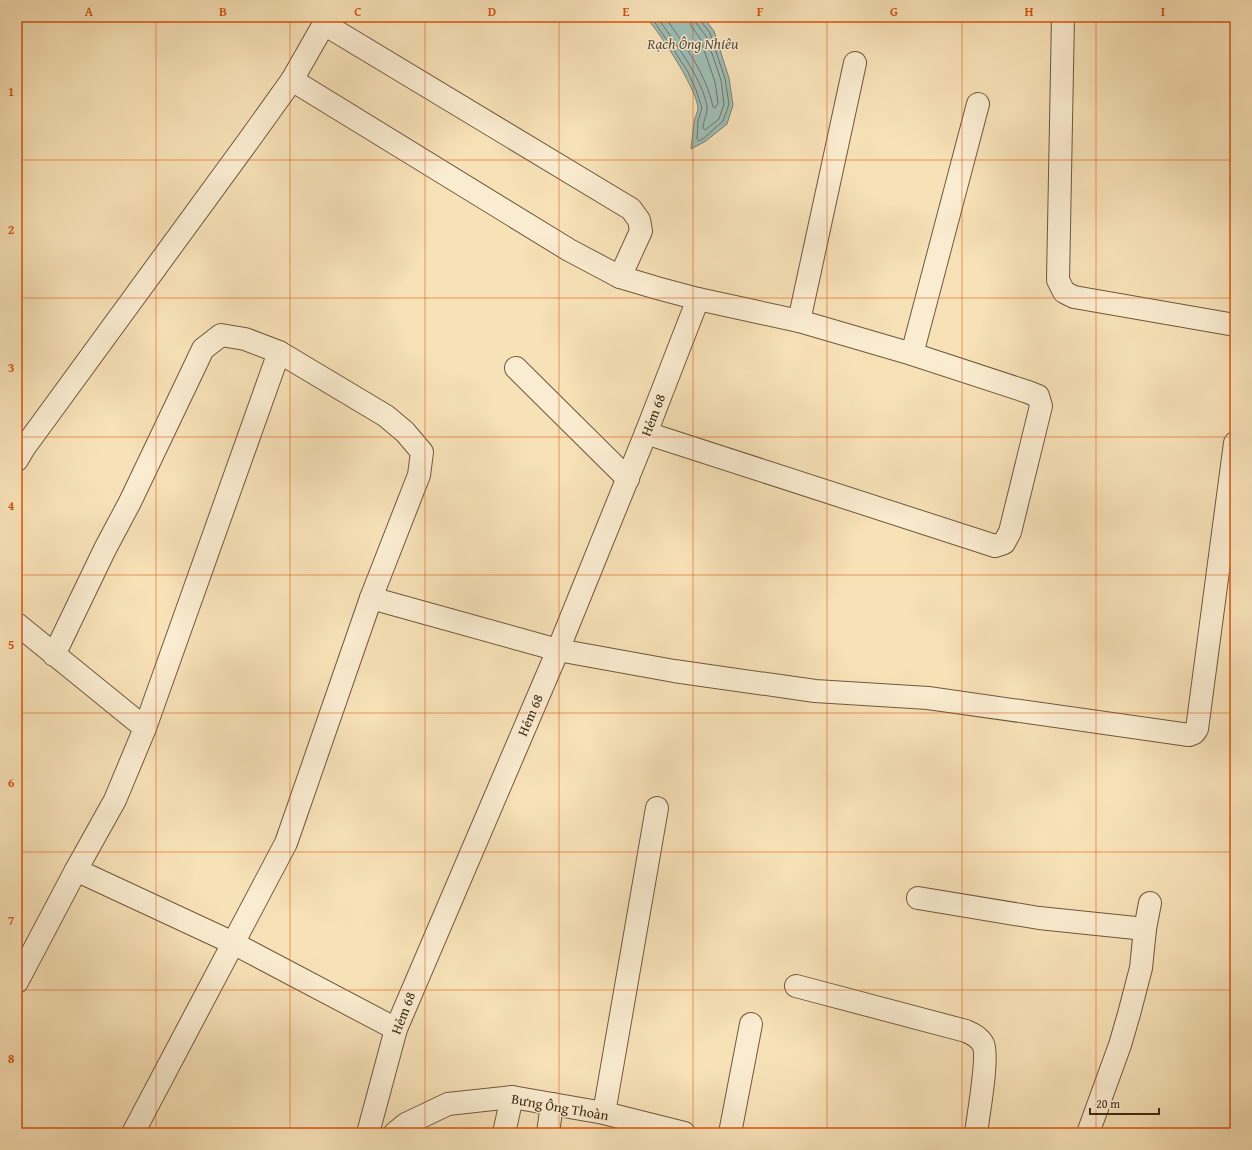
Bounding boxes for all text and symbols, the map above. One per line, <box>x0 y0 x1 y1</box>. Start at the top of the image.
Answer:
text: A <box>85 2 94 21</box>
text: B <box>219 2 227 21</box>
text: C <box>354 2 362 21</box>
text: D <box>488 2 496 21</box>
text: E <box>623 2 630 21</box>
text: F <box>757 2 764 21</box>
text: G <box>890 2 898 21</box>
text: H <box>1024 2 1034 21</box>
text: I <box>1161 2 1165 21</box>
water label: Rạch Ông Nhiêu <box>646 33 739 54</box>
text: 1 <box>8 82 14 101</box>
text: 2 <box>8 220 15 239</box>
text: 3 <box>8 358 14 377</box>
street label: Hẻm 68 <box>636 391 670 439</box>
text: 4 <box>8 496 15 515</box>
text: 5 <box>8 635 15 654</box>
street label: Hẻm 68 <box>512 691 548 739</box>
text: 6 <box>8 773 15 792</box>
text: 7 <box>8 911 15 930</box>
street label: Hẻm 68 <box>386 989 420 1037</box>
text: 8 <box>8 1049 15 1068</box>
street label: Bưng Ông Thoàn <box>510 1089 610 1125</box>
scale bar <box>1090 1090 1159 1116</box>
text: 20 m <box>1096 1095 1120 1112</box>

